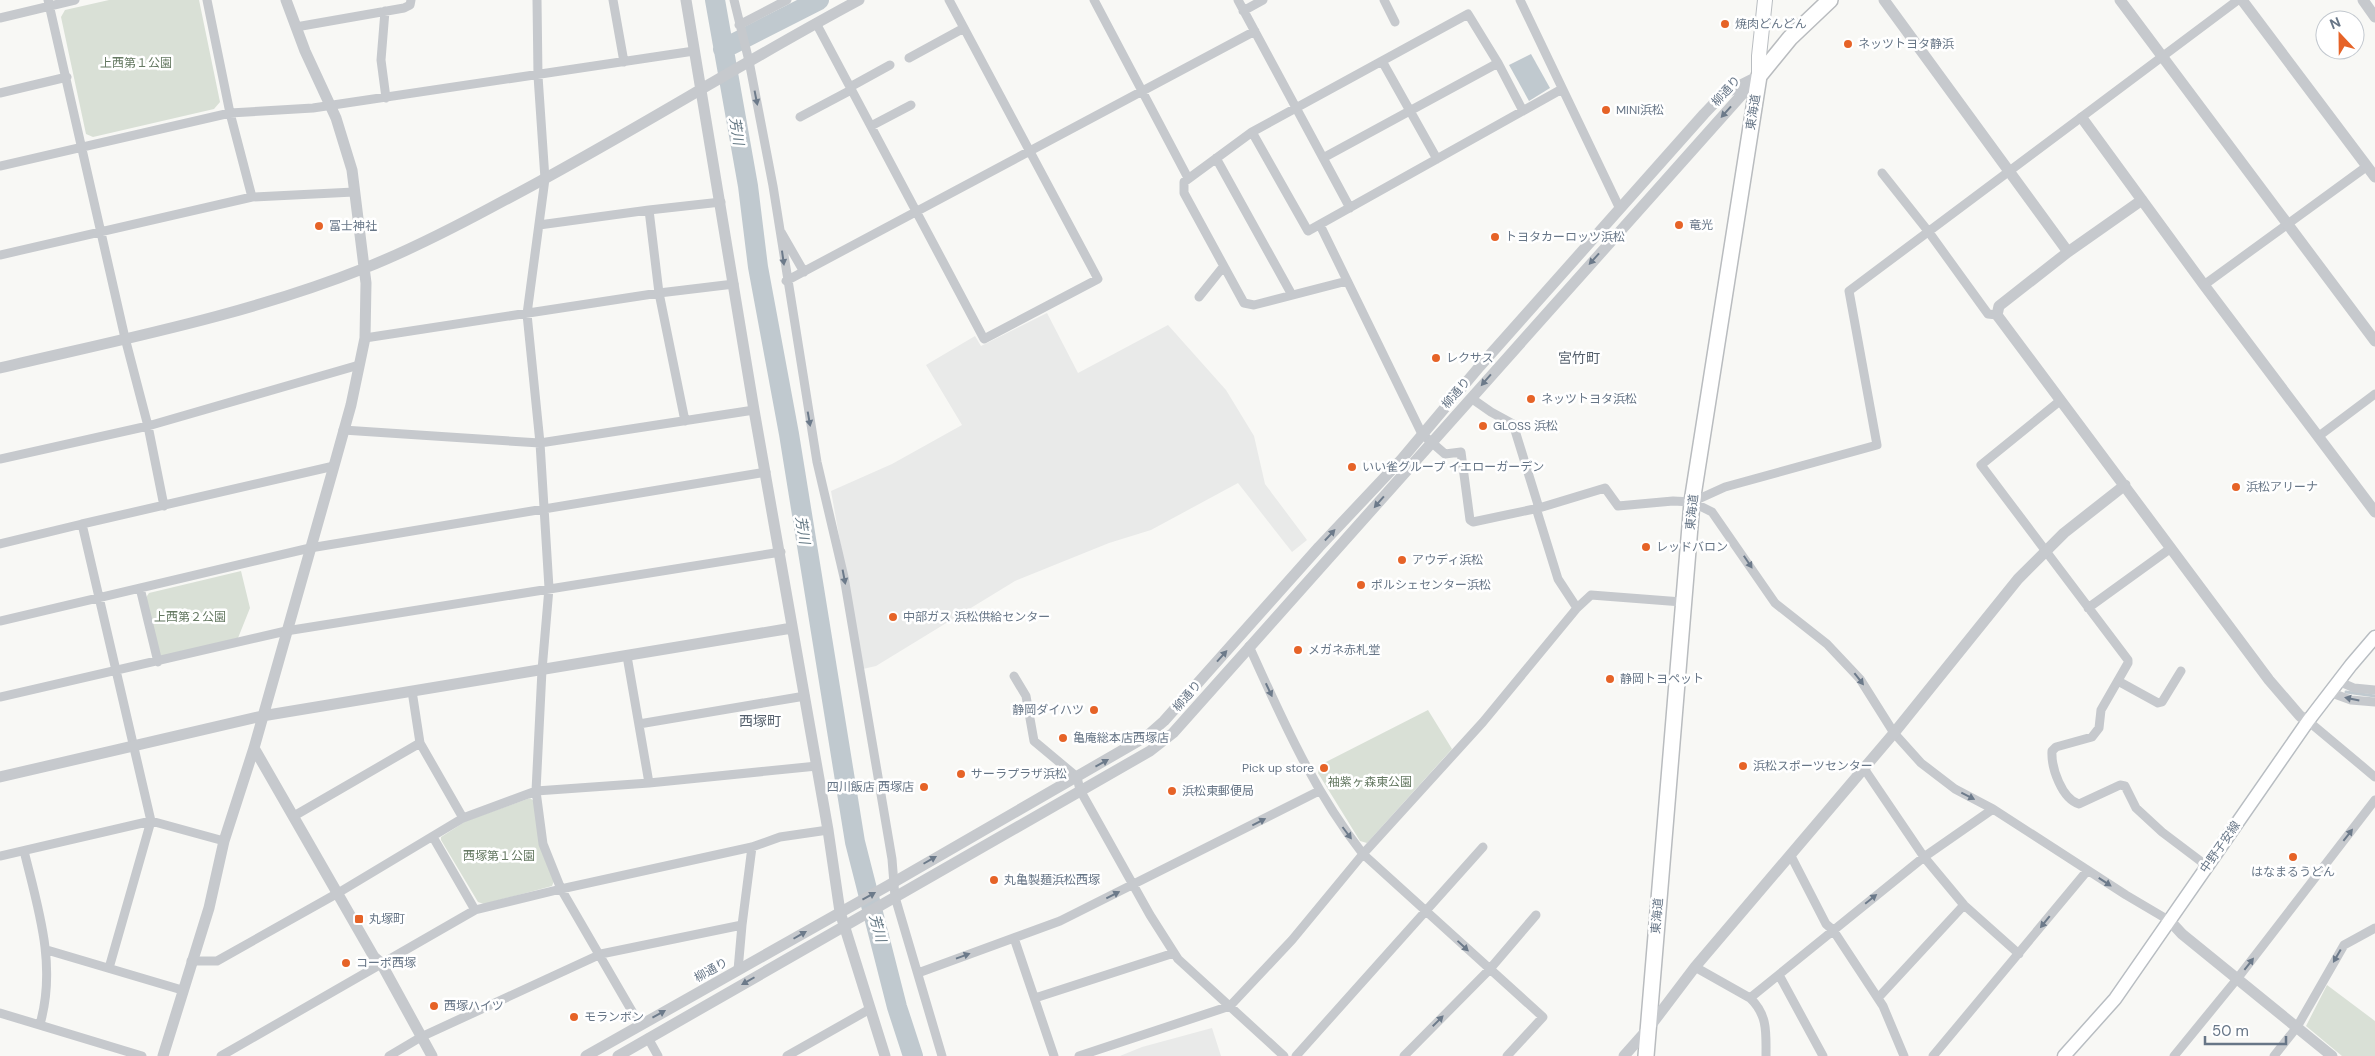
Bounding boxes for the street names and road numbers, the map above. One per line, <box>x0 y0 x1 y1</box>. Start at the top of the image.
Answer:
street label: 柳通り <box>1708 72 1744 110</box>
street label: 東海道 <box>1742 93 1764 131</box>
street label: 柳通り <box>1438 374 1474 412</box>
street label: 東海道 <box>1682 493 1702 531</box>
street label: 柳通り <box>1169 677 1205 715</box>
street label: 中野子安線 <box>2196 818 2244 876</box>
street label: 東海道 <box>1647 897 1667 935</box>
street label: 柳通り <box>691 954 731 986</box>

